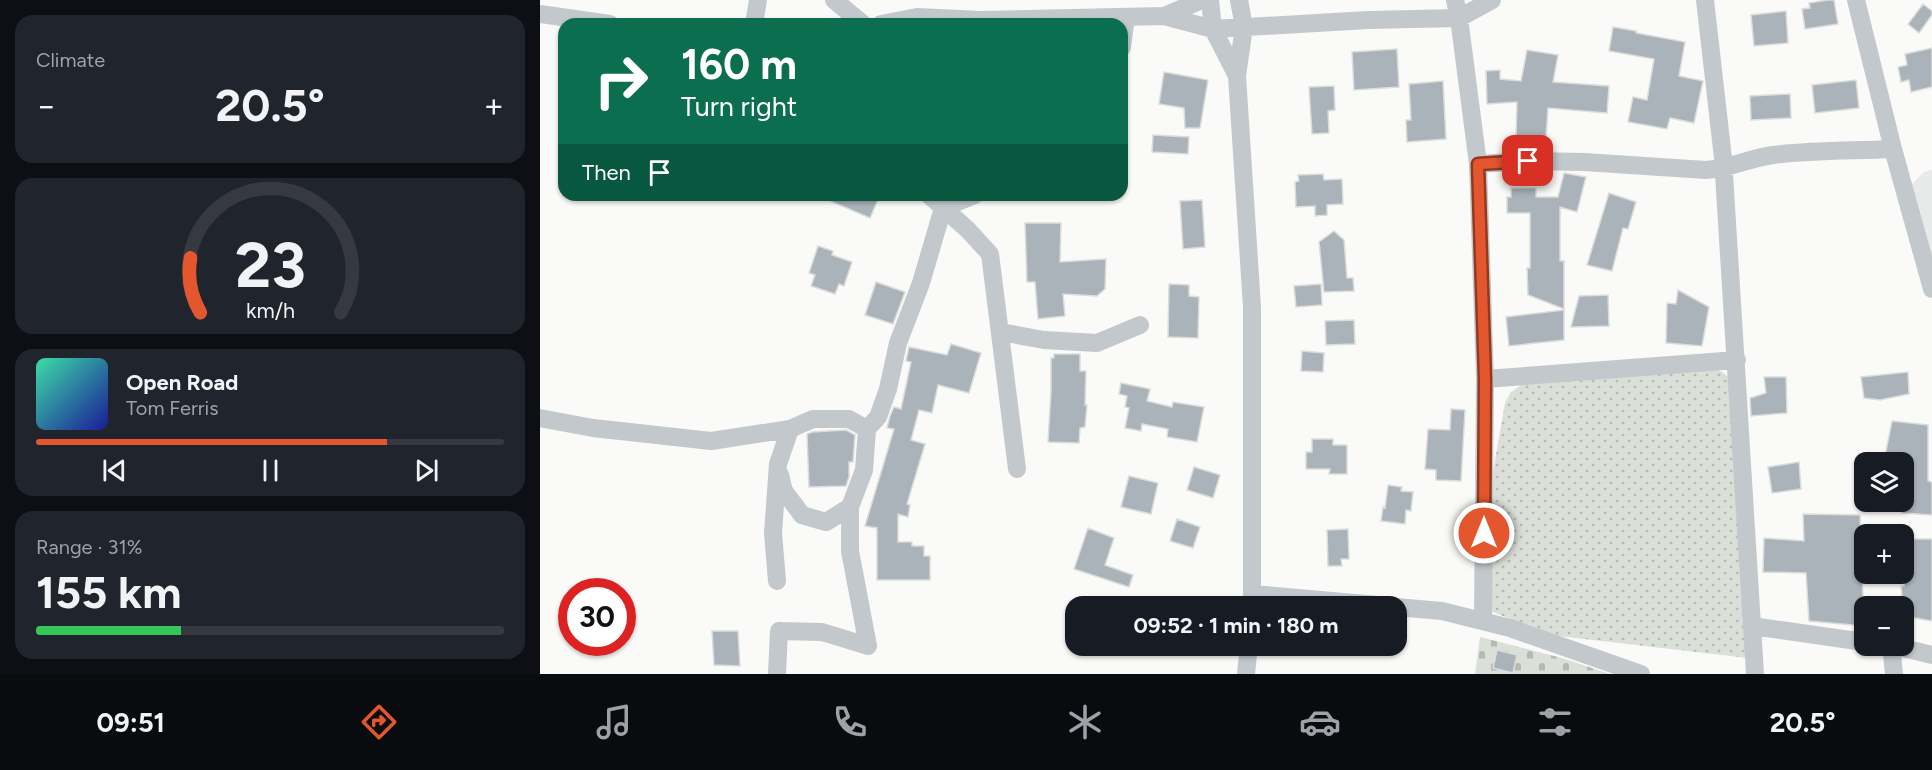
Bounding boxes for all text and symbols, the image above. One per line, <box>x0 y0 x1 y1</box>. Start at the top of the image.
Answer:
text: 160 m <box>681 39 797 90</box>
icon: right <box>582 42 660 120</box>
text: Climate <box>36 48 105 72</box>
text: 20.5° <box>215 78 325 132</box>
text: − <box>36 86 57 125</box>
text: + <box>483 86 504 125</box>
text: Turn right <box>681 90 797 123</box>
pin <box>1502 135 1553 186</box>
icon: arrive <box>1511 144 1544 177</box>
icon: arrive <box>643 156 676 189</box>
text: Then <box>582 159 631 186</box>
text: 23 <box>235 228 305 303</box>
text: km/h <box>246 298 294 323</box>
text: Open Road <box>126 369 238 396</box>
text: Tom Ferris <box>126 396 219 420</box>
map controls <box>1854 452 1914 656</box>
button: layers <box>1854 452 1914 512</box>
icon: previous <box>98 454 131 487</box>
icon: pause <box>254 454 287 487</box>
icon: next <box>410 454 443 487</box>
position arrow <box>1452 501 1516 565</box>
button: + <box>1854 524 1914 584</box>
text: Range · 31% <box>36 535 142 559</box>
text: 155 km <box>36 565 181 619</box>
speed limit sign: 30 <box>558 578 636 656</box>
button: − <box>1854 596 1914 656</box>
text: 09:52 · 1 min · 180 m <box>1134 612 1338 639</box>
icon: directions <box>358 701 400 743</box>
icon: music <box>593 701 635 743</box>
icon: phone <box>829 701 871 743</box>
icon: climate <box>1064 701 1106 743</box>
icon: car <box>1299 701 1341 743</box>
icon: filters <box>1534 701 1576 743</box>
text: 09:51 <box>97 706 165 739</box>
text: 20.5° <box>1770 706 1835 739</box>

